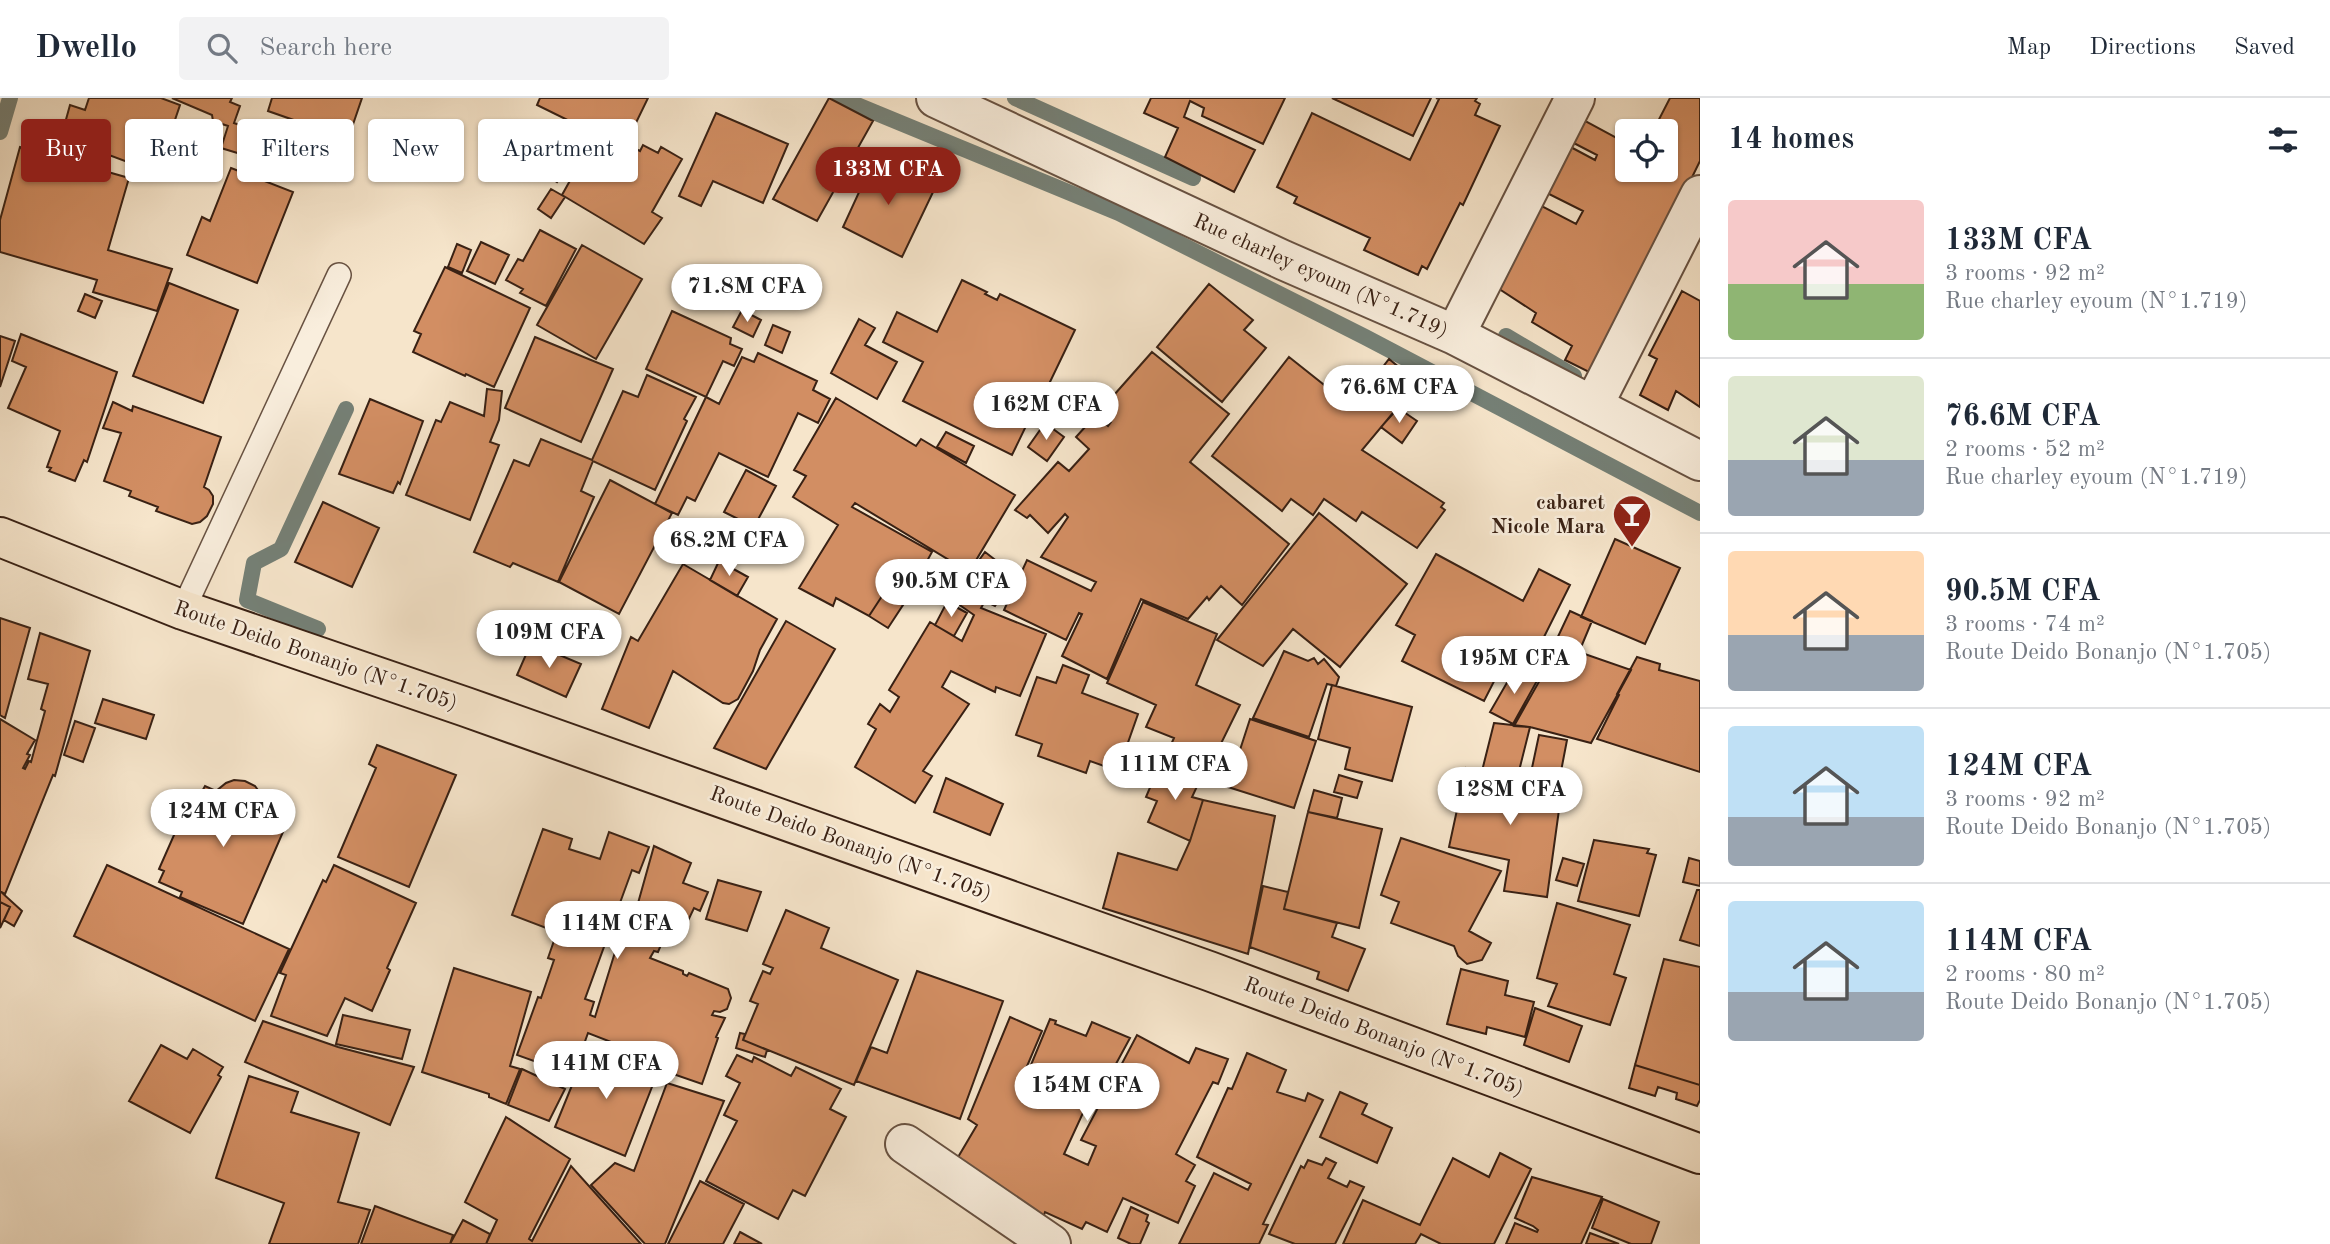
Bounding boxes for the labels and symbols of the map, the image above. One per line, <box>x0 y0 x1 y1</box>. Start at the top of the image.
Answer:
pin: 133M CFA <box>816 148 960 207</box>
street label: Rue charley eyoum (N°1.719) <box>1190 211 1451 342</box>
pin: 71.8M CFA <box>667 264 827 324</box>
pin: 76.6M CFA <box>1319 366 1479 425</box>
pin: 162M CFA <box>974 382 1118 442</box>
place label: cabaret Nicole Mara <box>1491 493 1605 538</box>
bar icon: cabaret Nicole Mara <box>1611 493 1653 548</box>
pin: 68.2M CFA <box>649 518 809 578</box>
pin: 90.5M CFA <box>871 560 1031 619</box>
street label: Route Deido Bonanjo (N°1.705) <box>171 598 460 715</box>
pin: 109M CFA <box>477 610 621 670</box>
pin: 195M CFA <box>1442 636 1586 696</box>
pin: 111M CFA <box>1103 742 1247 802</box>
pin: 128M CFA <box>1438 768 1582 827</box>
street label: Route Deido Bonanjo (N°1.705) <box>707 784 994 905</box>
pin: 124M CFA <box>151 790 295 849</box>
pin: 114M CFA <box>545 902 689 961</box>
street label: Route Deido Bonanjo (N°1.705) <box>1241 974 1526 1101</box>
pin: 141M CFA <box>534 1042 678 1101</box>
pin: 154M CFA <box>1015 1063 1159 1123</box>

